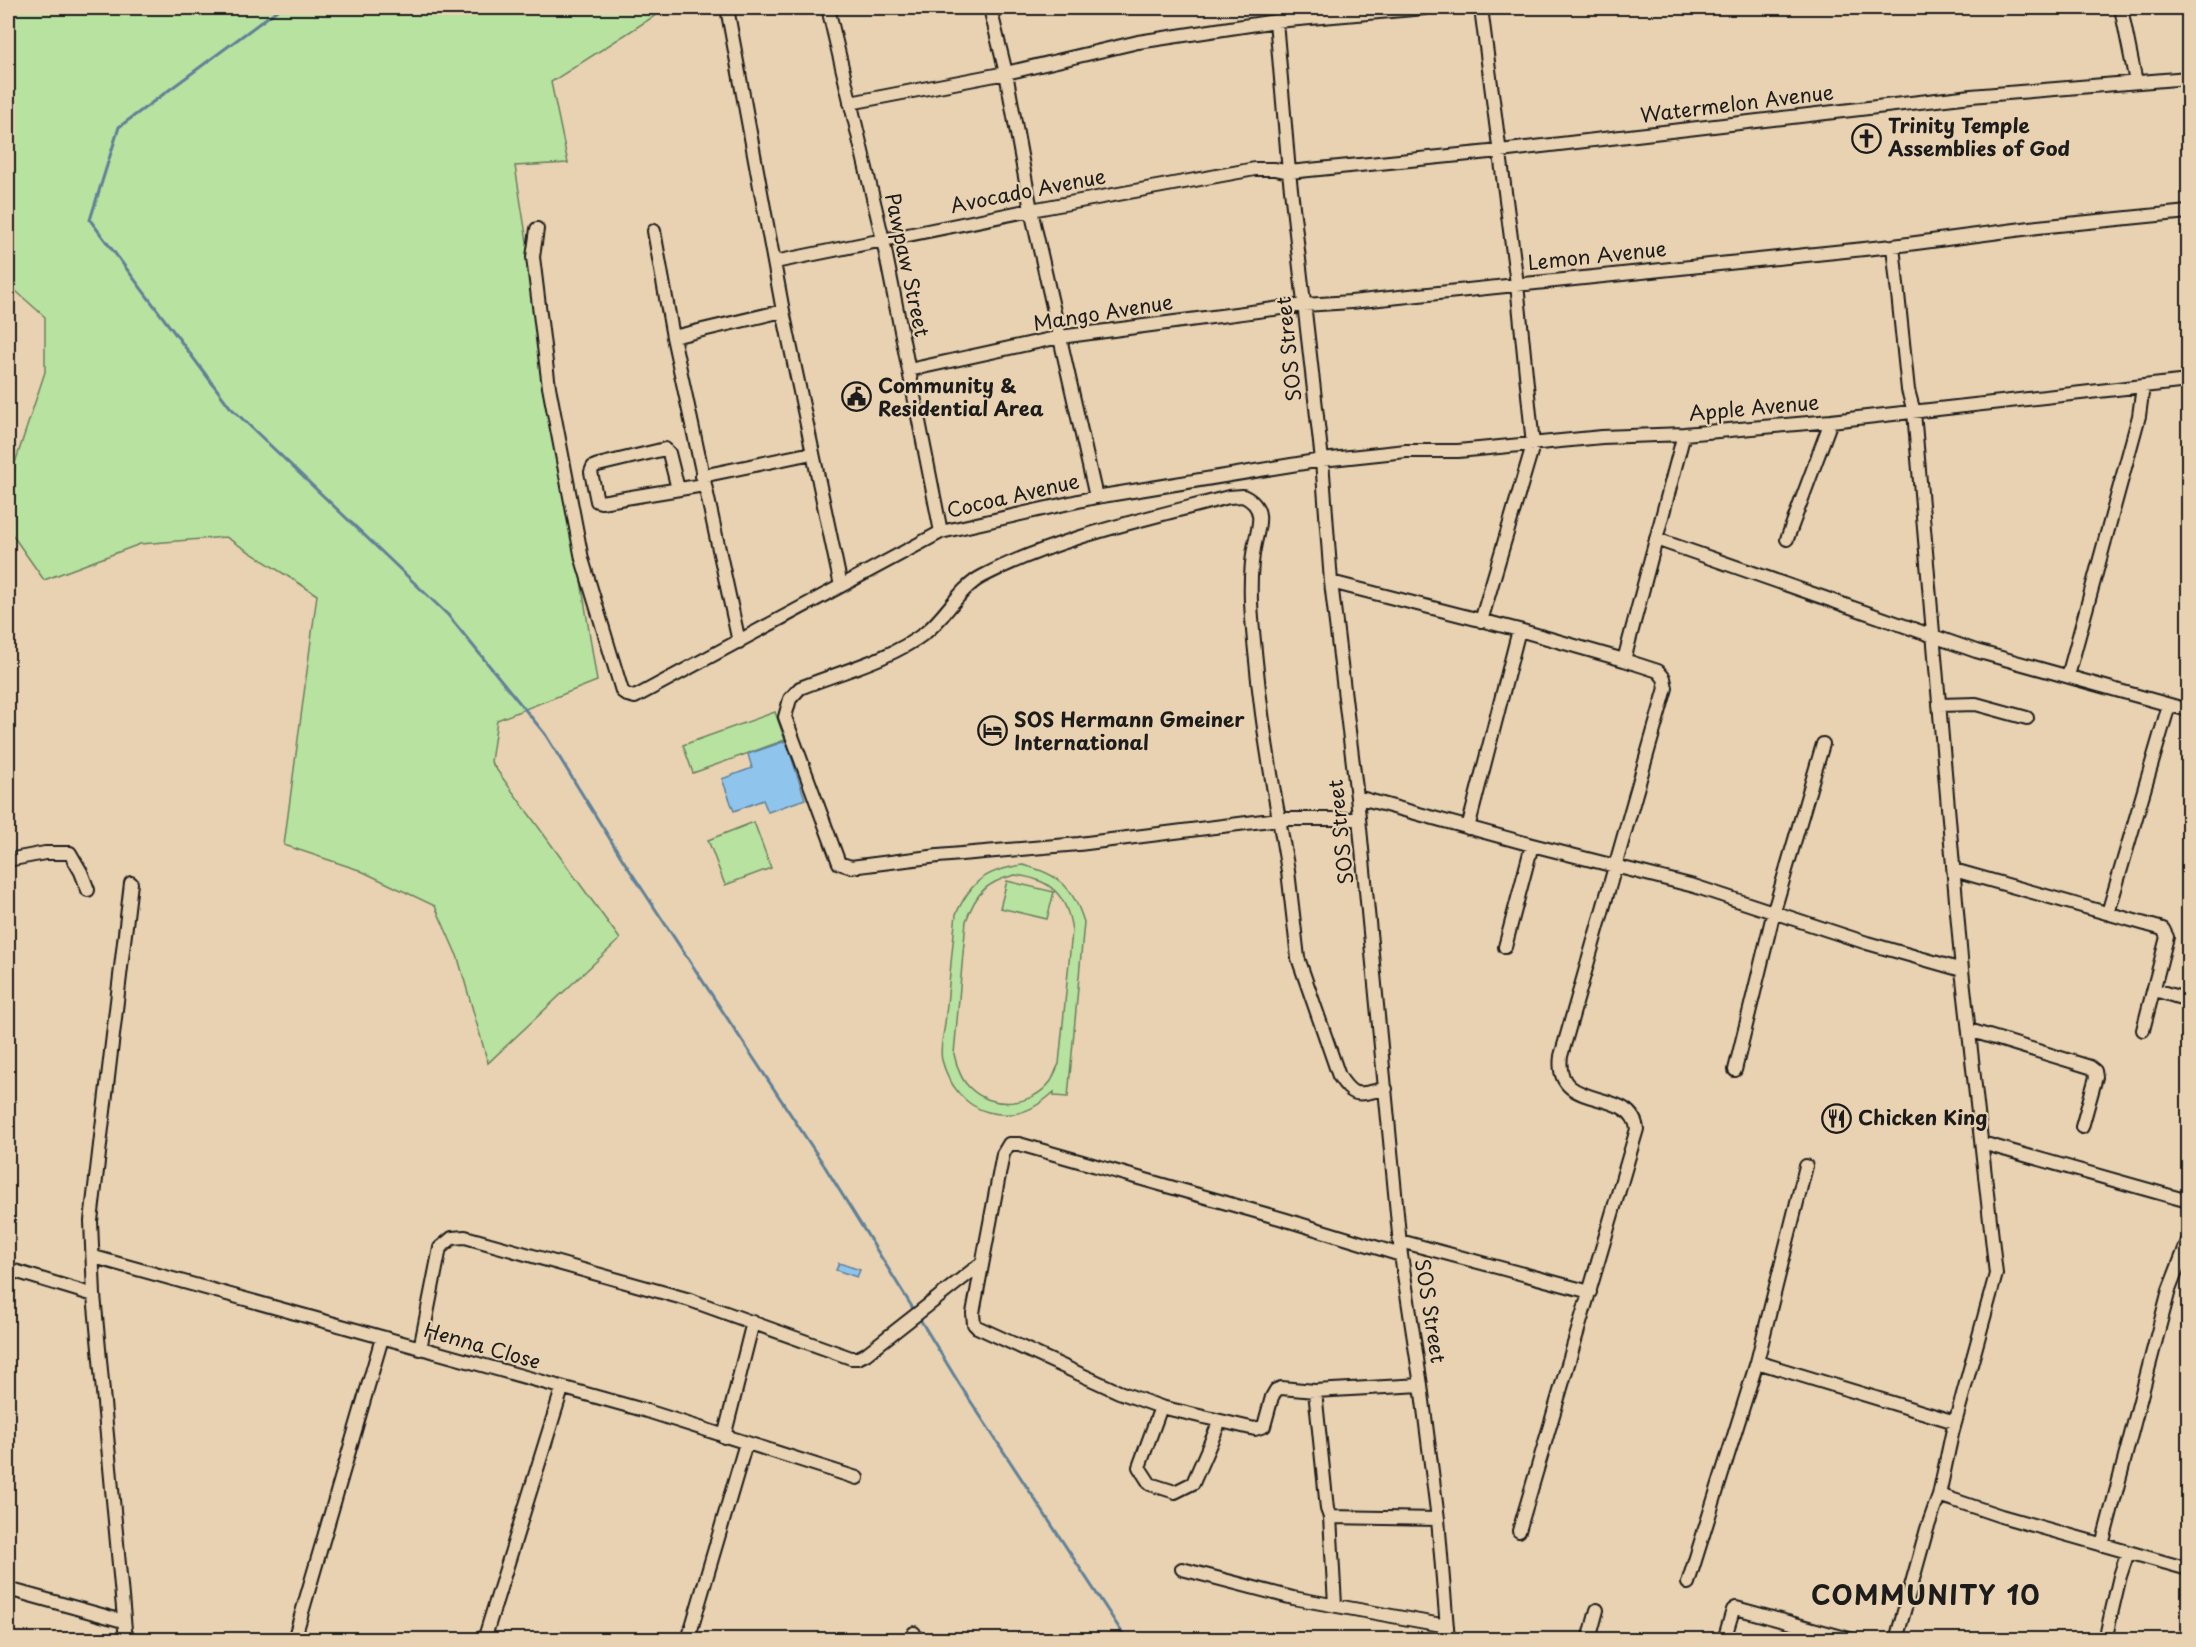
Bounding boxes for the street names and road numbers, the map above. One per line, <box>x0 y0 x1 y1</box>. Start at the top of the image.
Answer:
street label: Watermelon Avenue <box>1639 76 1835 130</box>
street label: Avocado Avenue <box>948 160 1108 220</box>
street label: Pawpaw Street <box>878 190 938 339</box>
street label: Lemon Avenue <box>1526 233 1668 277</box>
street label: Mango Avenue <box>1031 286 1175 338</box>
street label: SOS Street <box>1268 295 1308 403</box>
street label: Apple Avenue <box>1688 386 1820 428</box>
street label: Cocoa Avenue <box>944 465 1082 525</box>
street label: SOS Street <box>1320 778 1360 886</box>
street label: SOS Street <box>1408 1257 1454 1365</box>
street label: Henna Close <box>421 1314 544 1376</box>

